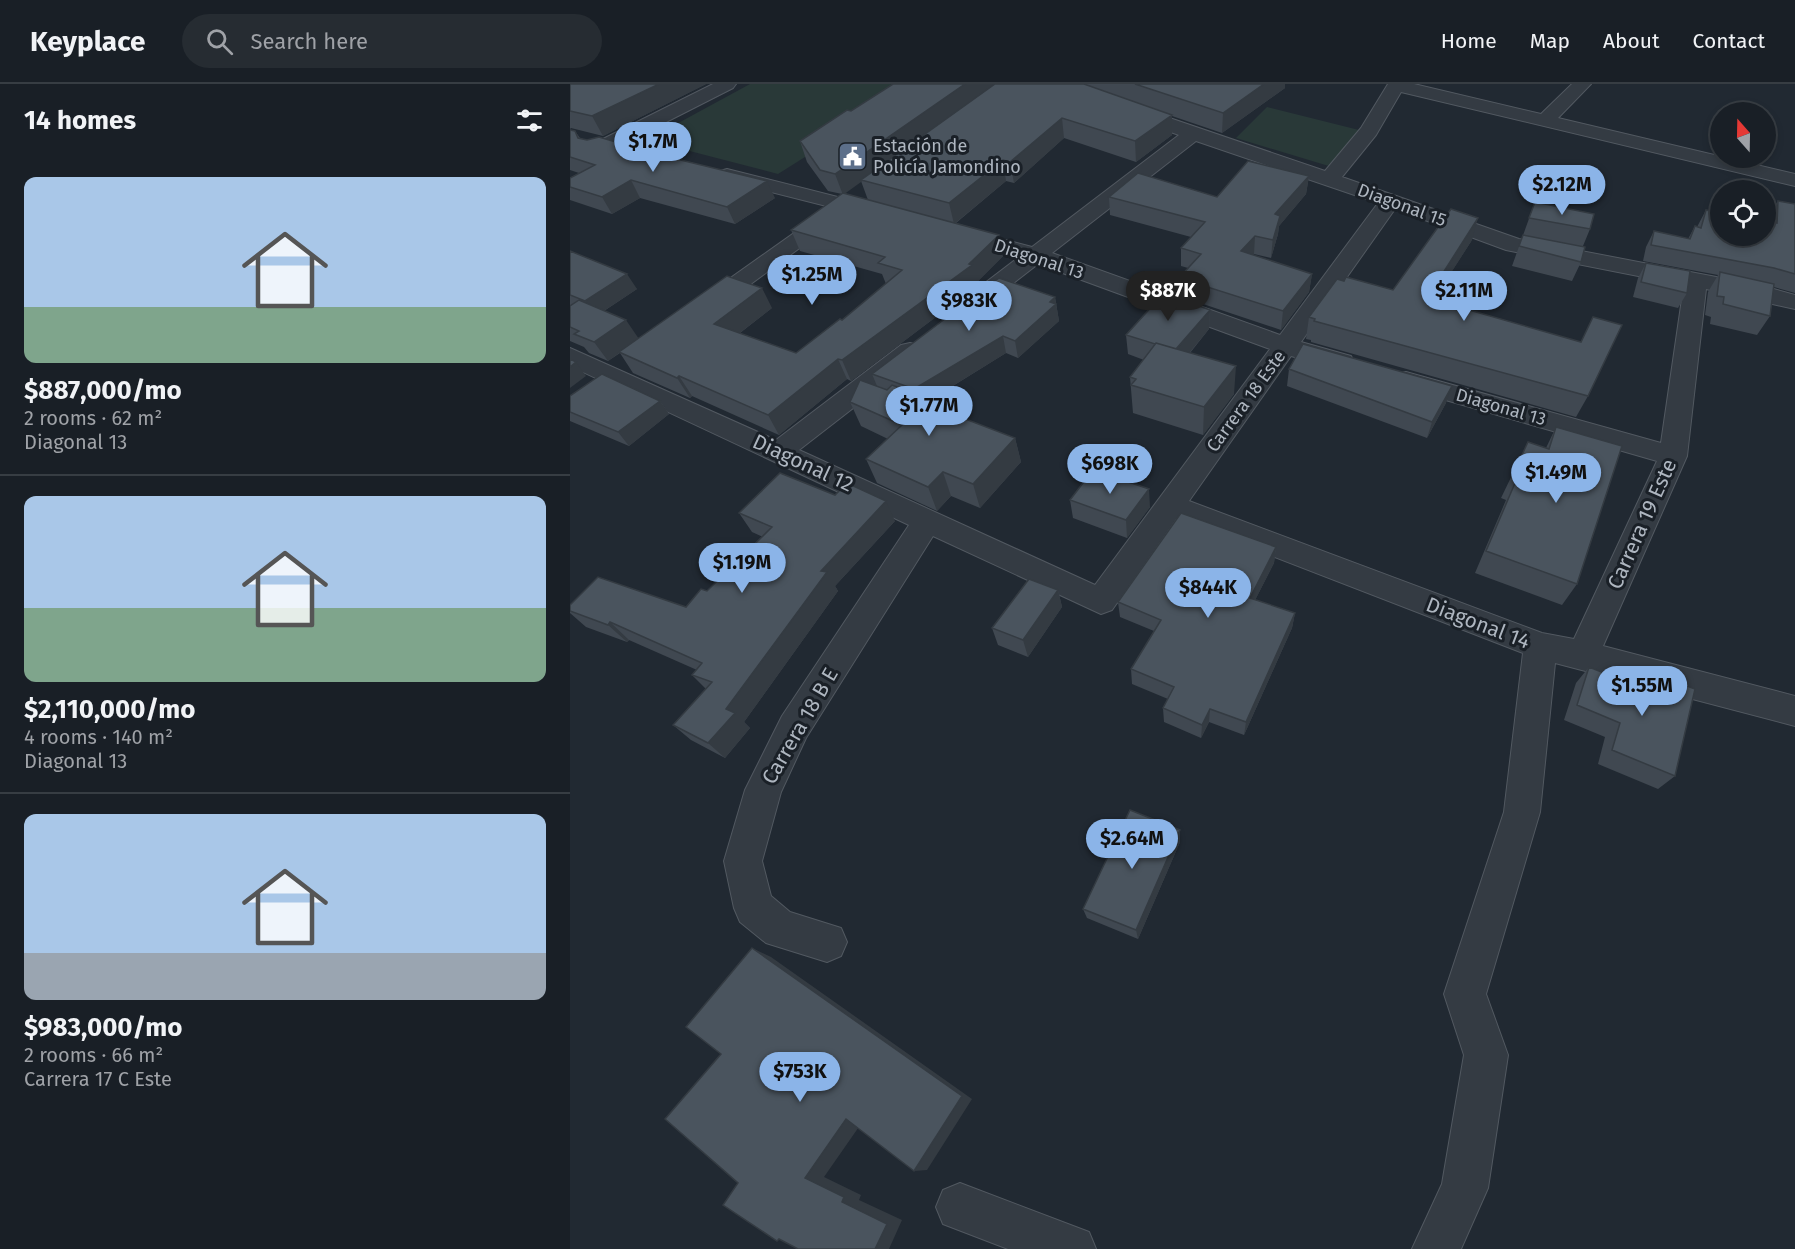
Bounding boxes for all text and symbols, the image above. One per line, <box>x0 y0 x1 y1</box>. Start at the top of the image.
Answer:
search box <box>182 14 602 68</box>
text: Keyplace <box>30 25 146 58</box>
icon: search <box>203 25 236 58</box>
text: Search here <box>251 28 368 55</box>
text: Home <box>1441 28 1497 54</box>
text: Map <box>1530 28 1570 54</box>
text: About <box>1603 28 1660 54</box>
text: Contact <box>1693 28 1765 54</box>
north arrow <box>1710 102 1776 168</box>
map controls <box>1710 102 1776 246</box>
icon: filters <box>513 104 546 137</box>
text: 14 homes <box>24 105 136 136</box>
pin: $1.7M <box>611 122 695 173</box>
text: $1.7M <box>628 129 678 153</box>
place label: Estación de Policía Jamondino <box>873 135 1021 178</box>
public building icon: Estación de Policía Jamondino <box>836 140 868 172</box>
pin: $2.12M <box>1513 165 1611 216</box>
text: $2.12M <box>1532 172 1592 196</box>
street label: Diagonal 15 <box>1355 179 1449 231</box>
button: locate <box>1710 180 1776 246</box>
icon: home <box>231 216 339 324</box>
street label: Diagonal 13 <box>991 234 1087 284</box>
pin: $1.25M <box>763 255 861 306</box>
text: $1.25M <box>781 262 843 286</box>
pin: $887K <box>1126 271 1210 322</box>
pin: $2.11M <box>1415 271 1513 322</box>
text: $887K <box>1140 278 1196 302</box>
text: $2.11M <box>1435 278 1493 302</box>
pin: $983K <box>927 281 1011 332</box>
text: $983K <box>941 288 997 312</box>
street label: Carrera 18 Este <box>1202 346 1290 456</box>
text: $887,000/mo <box>24 375 182 406</box>
street label: Diagonal 13 <box>1453 384 1549 430</box>
pin: $1.77M <box>880 386 978 437</box>
text: $1.77M <box>900 393 958 417</box>
text: 2 rooms · 62 m² <box>24 406 162 430</box>
street label: Diagonal 12 <box>748 428 858 498</box>
text: Diagonal 13 <box>24 430 127 454</box>
pin: $698K <box>1068 444 1152 495</box>
text: $698K <box>1081 451 1139 475</box>
pin: $1.49M <box>1507 453 1605 504</box>
street label: Carrera 19 Este <box>1602 455 1682 593</box>
text: $1.49M <box>1525 460 1587 484</box>
icon: home <box>231 535 339 643</box>
pin: $1.19M <box>693 543 791 594</box>
text: $1.19M <box>713 550 771 574</box>
pin: $844K <box>1166 568 1250 619</box>
text: $844K <box>1179 575 1237 599</box>
street label: Diagonal 14 <box>1422 591 1534 655</box>
street label: Carrera 18 B E <box>756 663 844 789</box>
pin: $1.55M <box>1593 666 1691 717</box>
text: $1.55M <box>1611 673 1673 697</box>
text: $2,110,000/mo <box>24 694 195 725</box>
text: 4 rooms · 140 m² <box>24 725 173 749</box>
text: Diagonal 13 <box>24 749 127 773</box>
pin: $2.64M <box>1083 819 1181 870</box>
text: $2.64M <box>1100 826 1164 850</box>
icon: home <box>231 853 339 961</box>
text: $983,000/mo <box>24 1012 182 1043</box>
text: 2 rooms · 66 m² <box>24 1043 163 1067</box>
pin: $753K <box>758 1052 842 1103</box>
text: $753K <box>773 1059 827 1083</box>
text: Carrera 17 C Este <box>24 1067 172 1091</box>

